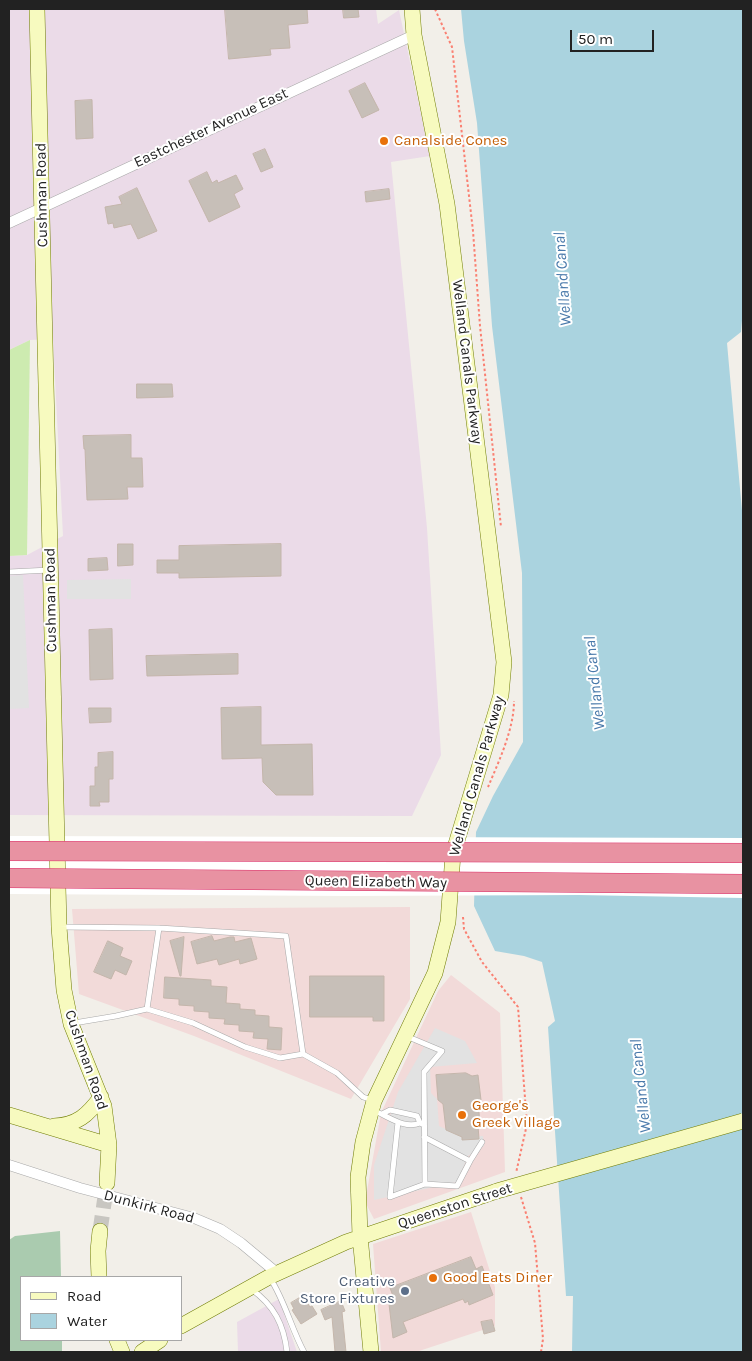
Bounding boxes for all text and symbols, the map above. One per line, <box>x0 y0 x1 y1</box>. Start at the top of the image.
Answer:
scale bar <box>572 20 656 52</box>
text: 50 m <box>578 30 613 48</box>
street label: Eastchester Avenue East <box>131 84 291 172</box>
place label: Canalside Cones <box>394 132 507 150</box>
marker: Canalside Cones <box>378 135 390 147</box>
street label: Cushman Road <box>32 143 52 247</box>
water label: Welland Canal <box>550 231 576 327</box>
street label: Welland Canals Parkway <box>448 279 486 445</box>
street label: Cushman Road <box>41 548 61 652</box>
water label: Welland Canal <box>581 635 609 731</box>
street label: Welland Canals Parkway <box>446 694 508 858</box>
street label: Queen Elizabeth Way <box>305 872 447 892</box>
street label: Cushman Road <box>60 1008 112 1112</box>
water label: Welland Canal <box>627 1038 655 1134</box>
place label: George's Greek Village <box>472 1097 560 1132</box>
marker: George's Greek Village <box>456 1109 468 1121</box>
street label: Queenston Street <box>396 1179 514 1233</box>
street label: Dunkirk Road <box>102 1186 196 1228</box>
place label: Good Eats Diner <box>443 1269 552 1287</box>
marker: Good Eats Diner <box>427 1272 439 1284</box>
place label: Creative Store Fixtures <box>300 1273 395 1308</box>
legend <box>20 1276 182 1341</box>
marker: Creative Store Fixtures <box>399 1285 411 1297</box>
text: Road <box>67 1287 102 1305</box>
text: Water <box>67 1312 107 1330</box>

